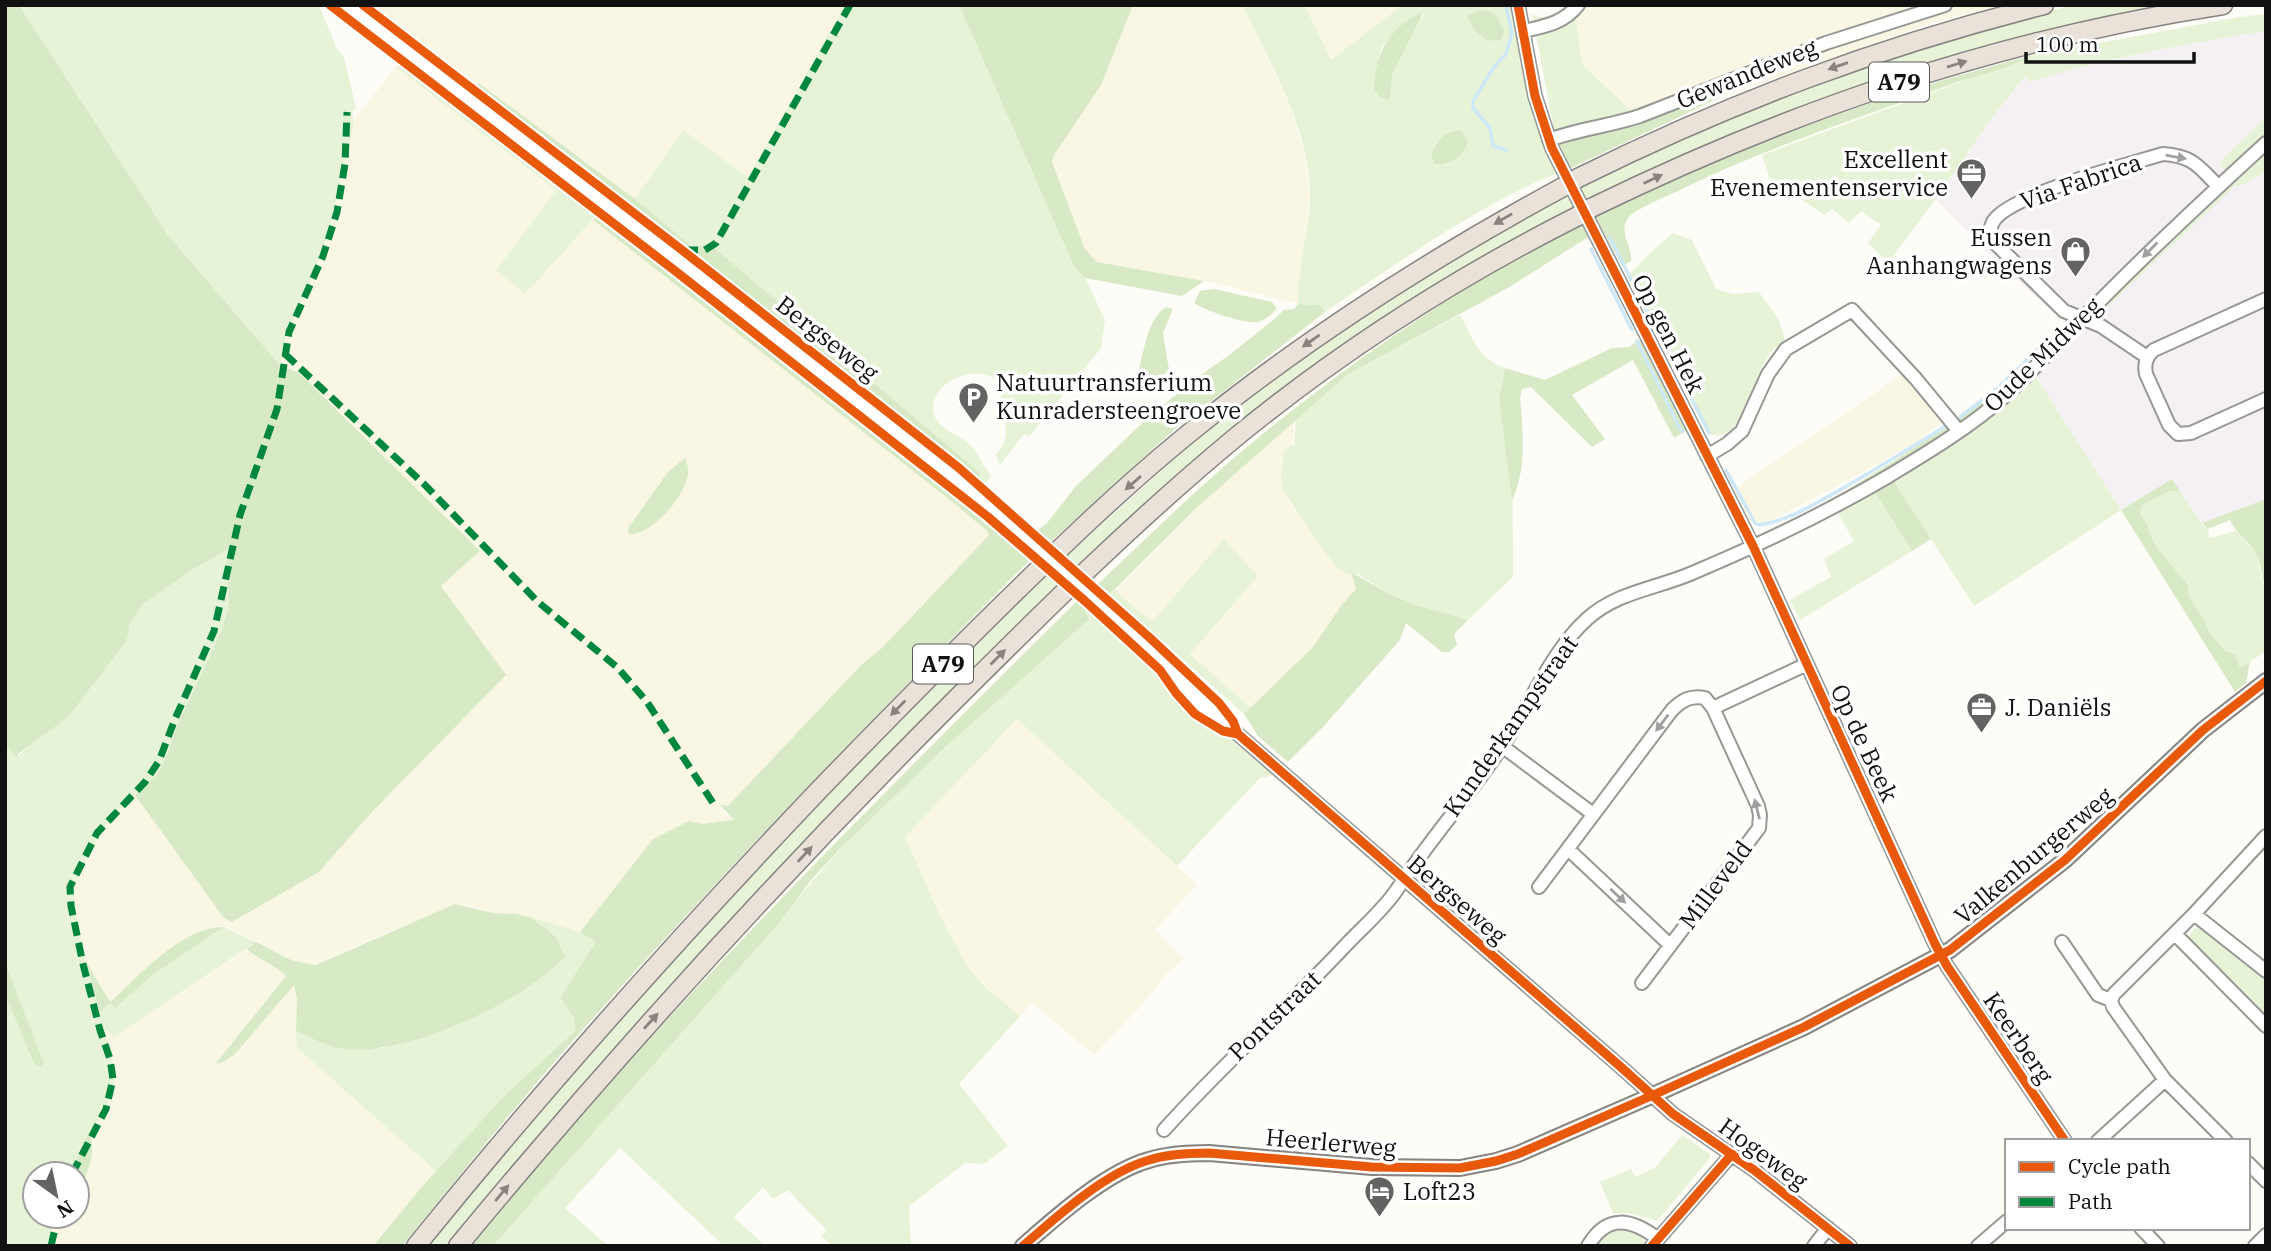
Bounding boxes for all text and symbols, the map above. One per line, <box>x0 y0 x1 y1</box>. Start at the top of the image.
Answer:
scale bar <box>2026 21 2194 65</box>
street label: Gewandeweg <box>1672 30 1822 116</box>
text: 100 m <box>2036 30 2099 58</box>
one-way arrow <box>1947 58 1968 68</box>
one-way arrow <box>1827 61 1848 72</box>
road number: A79 <box>1869 62 1929 102</box>
place label: Excellent Evenementenservice <box>1710 143 1948 203</box>
street label: Via Fabrica <box>2016 145 2146 217</box>
one-way arrow <box>2165 151 2187 162</box>
office icon: Excellent Evenementenservice <box>1954 157 1988 201</box>
one-way arrow <box>1643 173 1663 185</box>
one-way arrow <box>1493 213 1512 225</box>
place label: Eussen Aanhangwagens <box>1866 221 2052 281</box>
shop icon: Eussen Aanhangwagens <box>2058 235 2092 279</box>
one-way arrow <box>2143 241 2159 258</box>
street label: Op gen Hek <box>1625 268 1713 399</box>
street label: Bergseweg <box>770 288 885 388</box>
street label: Oude Midweg <box>1976 290 2108 419</box>
one-way arrow <box>1302 334 1320 348</box>
place label: Natuurtransferium Kunradersteengroeve <box>996 366 1241 426</box>
parking icon: Natuurtransferium Kunradersteengroeve <box>956 380 990 424</box>
one-way arrow <box>1125 474 1142 490</box>
street label: Kunderkampstraat <box>1436 628 1585 822</box>
road number: A79 <box>913 644 973 684</box>
one-way arrow <box>990 649 1006 666</box>
street label: Op de Beek <box>1824 679 1906 807</box>
office icon: J. Daniëls <box>1965 691 1999 735</box>
place label: J. Daniëls <box>2005 691 2112 723</box>
one-way arrow <box>890 700 907 717</box>
one-way arrow <box>1655 714 1669 732</box>
street label: Valkenburgerweg <box>1947 779 2119 931</box>
one-way arrow <box>1751 798 1762 820</box>
street label: Milleveld <box>1671 834 1759 935</box>
one-way arrow <box>796 846 812 863</box>
street label: Bergseweg <box>1401 847 1514 951</box>
one-way arrow <box>1609 887 1626 904</box>
street label: Pontstraat <box>1221 963 1327 1067</box>
street label: Keerberg <box>1977 985 2061 1089</box>
one-way arrow <box>642 1013 658 1030</box>
street label: Hogeweg <box>1713 1110 1814 1196</box>
street label: Heerlerweg <box>1264 1120 1398 1164</box>
legend <box>2005 1139 2250 1230</box>
text: Cycle path <box>2068 1152 2171 1180</box>
north arrow <box>21 1160 91 1230</box>
hotel icon: Loft23 <box>1363 1175 1397 1219</box>
place label: Loft23 <box>1403 1175 1476 1207</box>
one-way arrow <box>494 1185 509 1202</box>
text: Path <box>2068 1187 2113 1215</box>
text: N <box>52 1195 78 1223</box>

